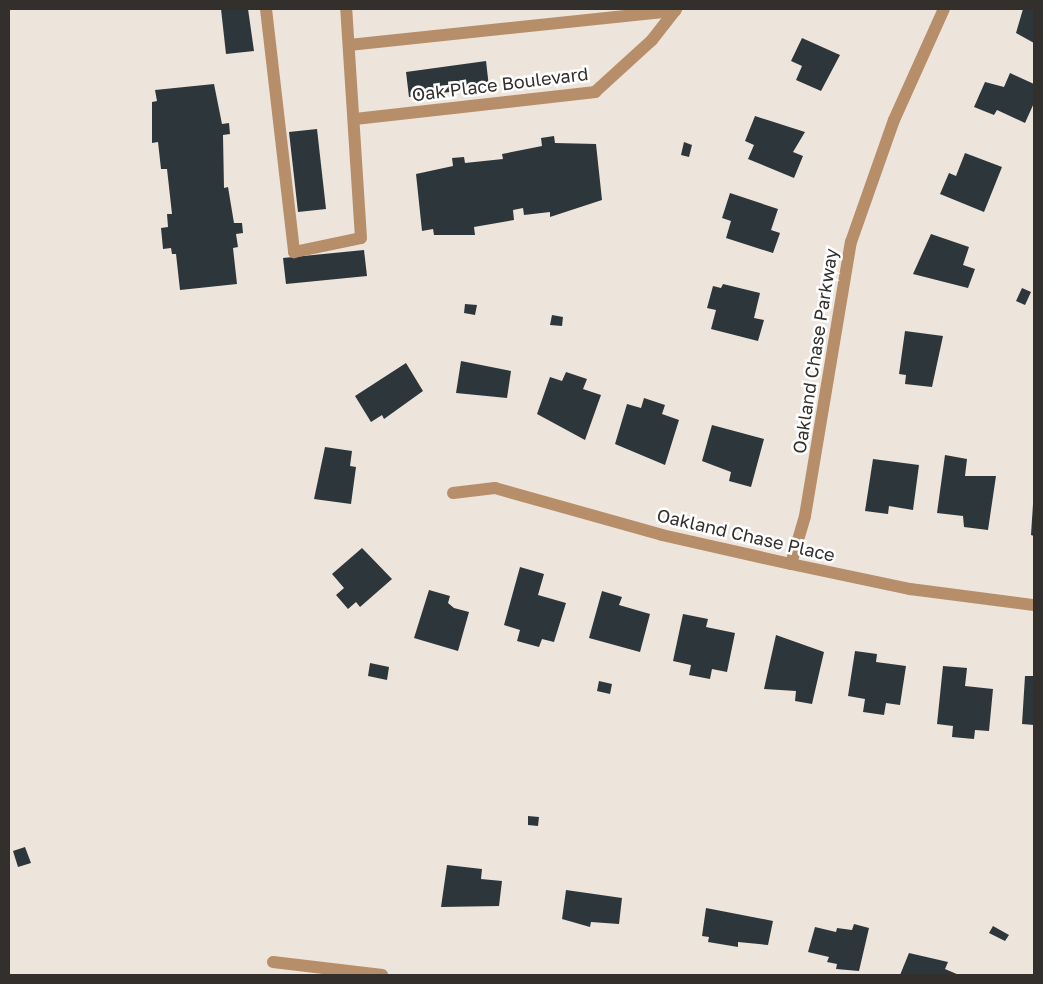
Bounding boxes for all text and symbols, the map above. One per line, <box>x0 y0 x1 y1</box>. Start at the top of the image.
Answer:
street label: Oak Place Boulevard <box>411 62 589 106</box>
street label: Oakland Chase Parkway <box>788 247 842 455</box>
street label: Oakland Chase Place <box>655 504 837 566</box>

